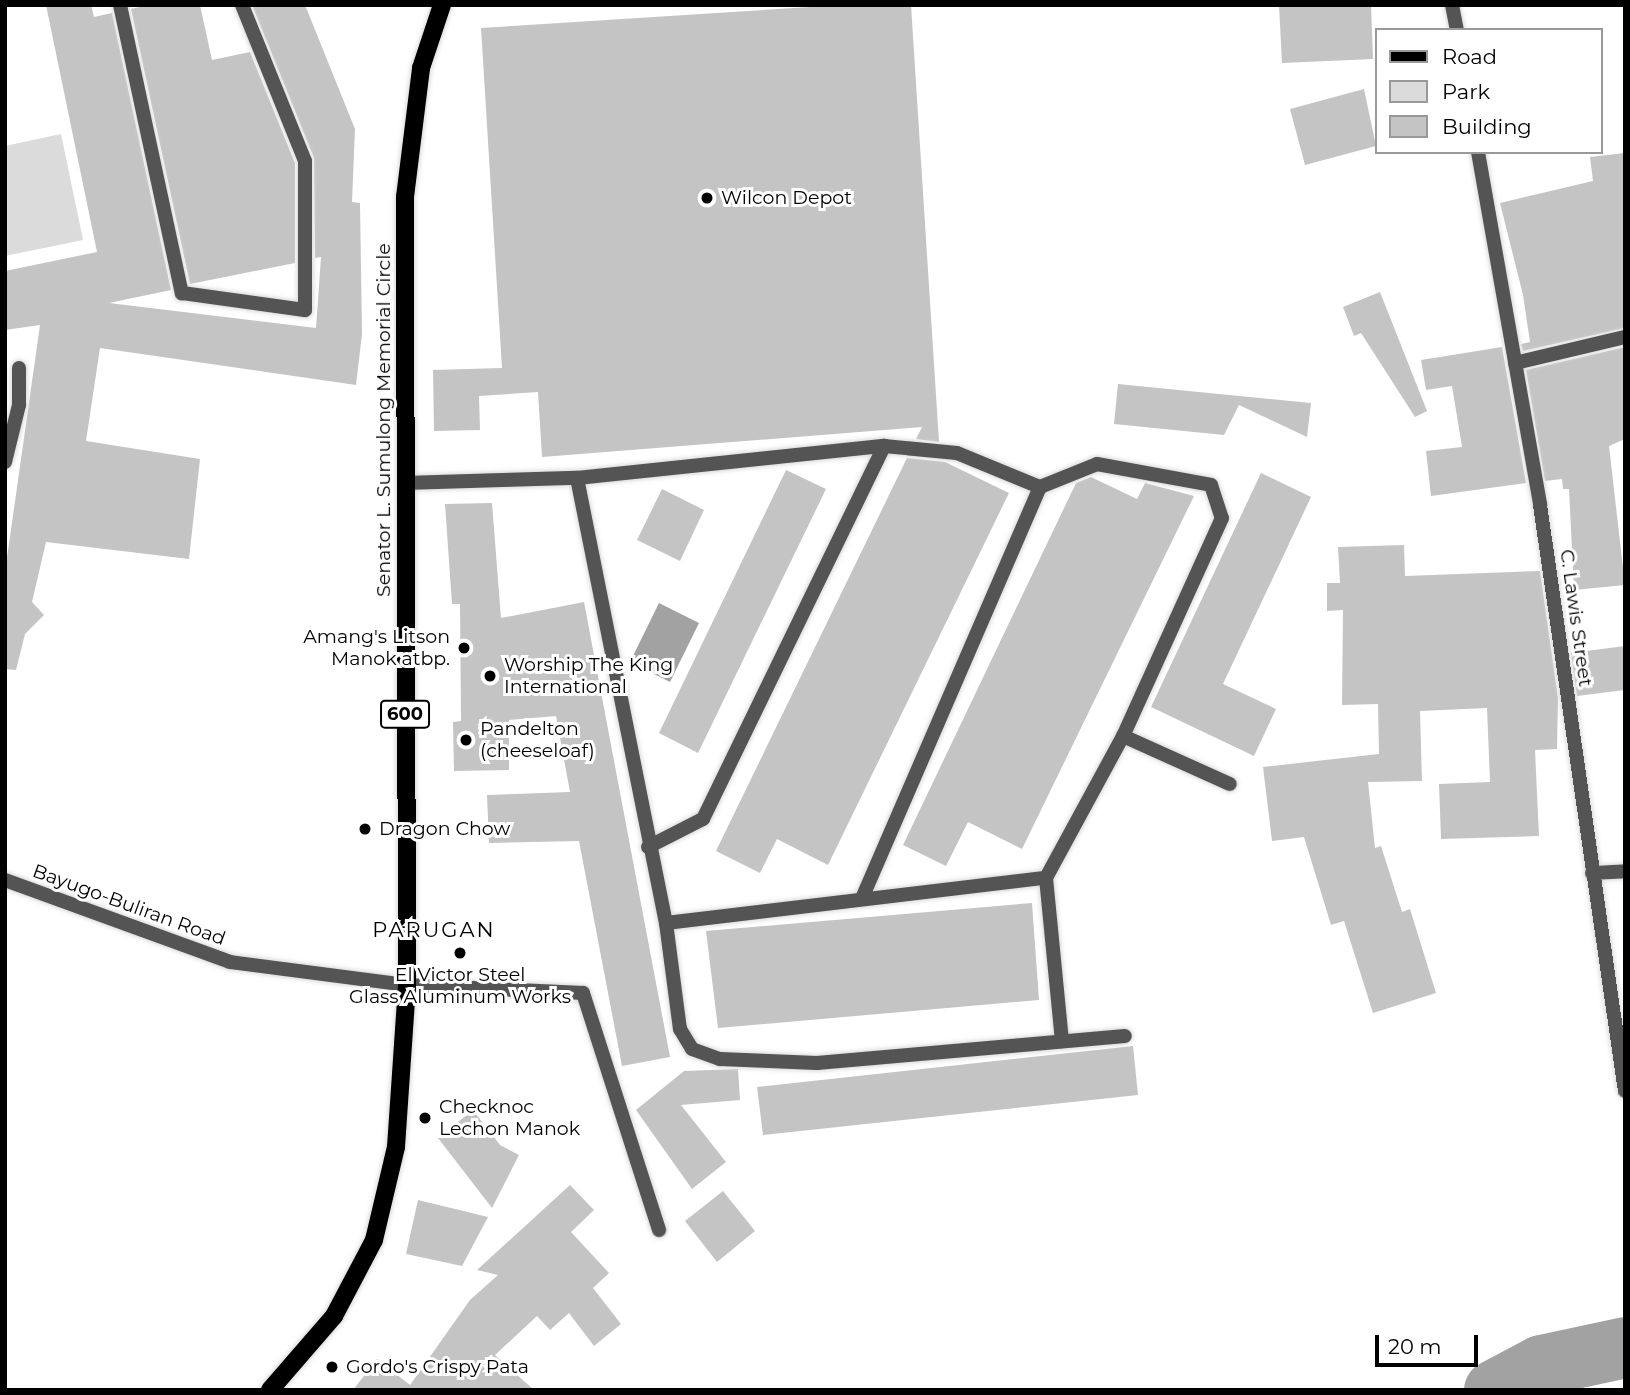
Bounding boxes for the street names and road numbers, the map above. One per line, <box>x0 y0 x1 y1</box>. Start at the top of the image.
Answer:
street label: Senator L. Sumulong Memorial Circle <box>373 243 395 597</box>
street label: C. Lawis Street <box>1555 548 1597 688</box>
road number: 600 <box>379 700 431 728</box>
street label: Bayugo-Buliran Road <box>29 859 229 951</box>

